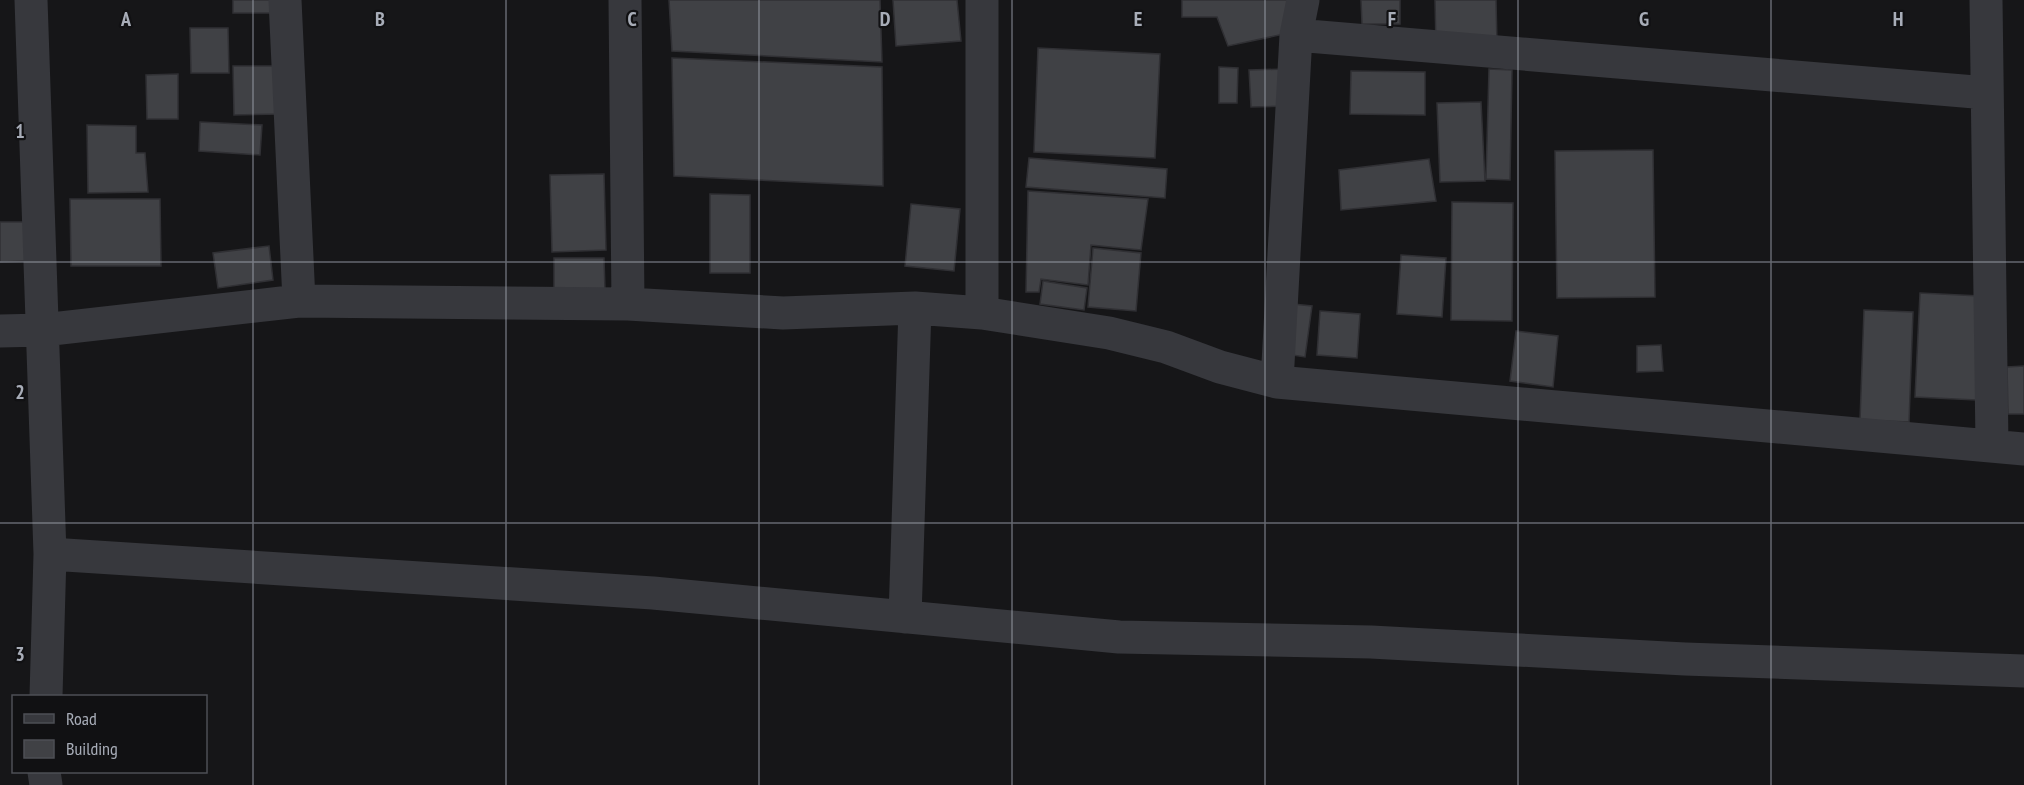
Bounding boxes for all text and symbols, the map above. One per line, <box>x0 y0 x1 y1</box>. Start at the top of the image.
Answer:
text: A <box>120 6 132 32</box>
text: B <box>375 6 385 32</box>
text: C <box>627 6 637 32</box>
text: D <box>880 6 891 32</box>
text: E <box>1134 6 1142 32</box>
text: F <box>1388 6 1396 32</box>
text: G <box>1639 6 1649 32</box>
text: H <box>1893 6 1903 32</box>
text: 1 <box>15 118 25 144</box>
text: 2 <box>15 379 25 405</box>
text: 3 <box>15 641 25 667</box>
legend <box>12 695 207 773</box>
text: Road <box>66 707 97 730</box>
text: Building <box>66 737 118 760</box>

